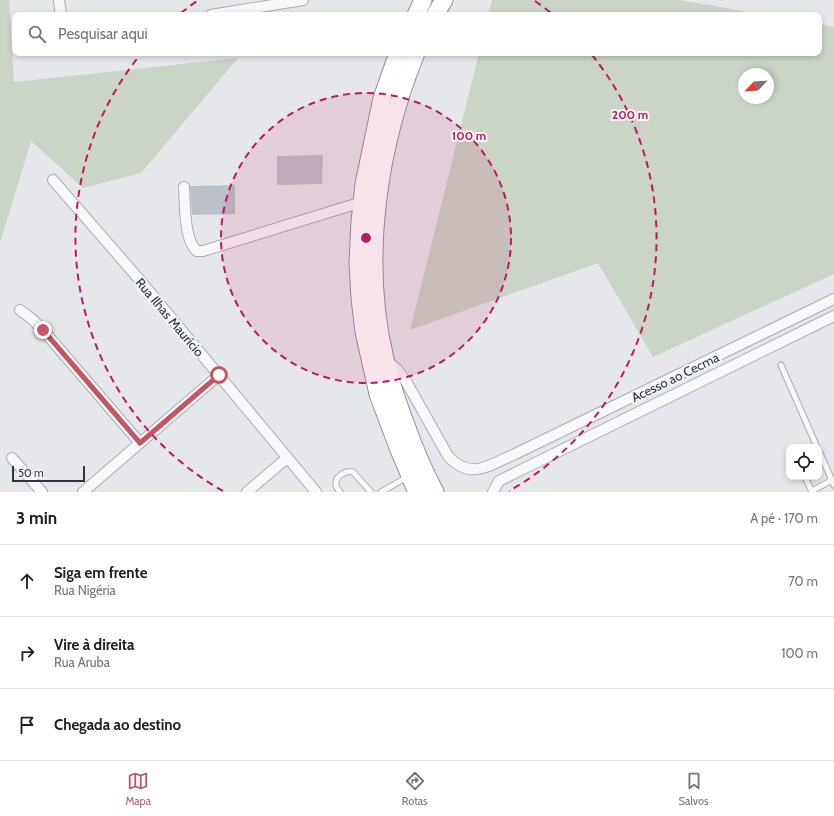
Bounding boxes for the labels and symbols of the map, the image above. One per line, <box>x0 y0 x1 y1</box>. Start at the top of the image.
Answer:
north arrow <box>738 68 774 104</box>
text: 200 m <box>612 107 648 122</box>
text: 100 m <box>452 128 486 143</box>
centre of rings <box>359 231 373 245</box>
street label: Rua Ilhas Maurício <box>132 274 208 360</box>
route end <box>34 321 52 339</box>
street label: Acesso ao Cecma <box>629 349 722 405</box>
route start <box>210 366 228 384</box>
scale bar <box>12 464 85 483</box>

